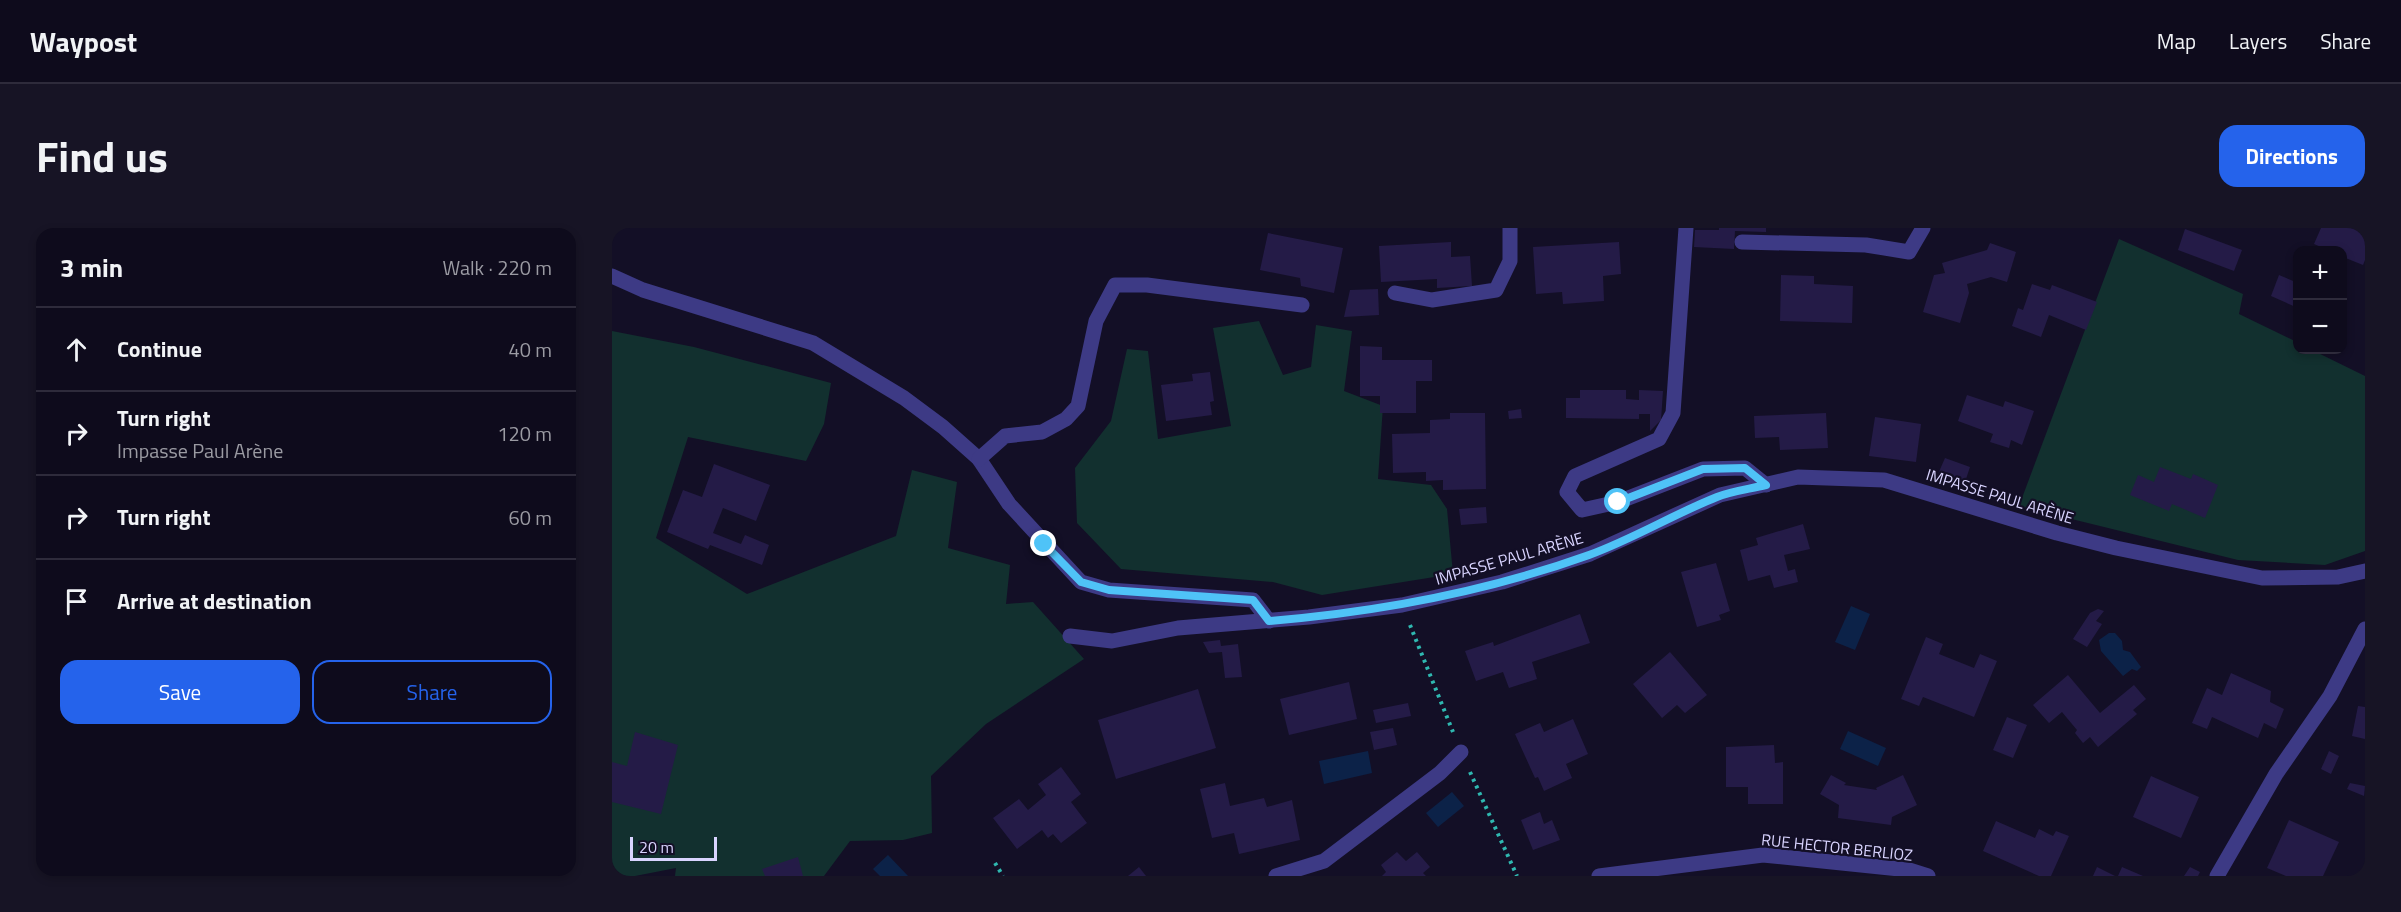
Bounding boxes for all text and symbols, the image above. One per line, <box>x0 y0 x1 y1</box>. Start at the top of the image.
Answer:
text: Waypost <box>30 20 137 63</box>
text: Map <box>2157 25 2196 57</box>
text: Layers <box>2229 25 2287 57</box>
text: Share <box>2320 25 2371 57</box>
text: Find us <box>36 124 168 188</box>
button: Directions <box>2219 125 2365 187</box>
map controls <box>2293 246 2347 354</box>
button: + <box>2293 246 2347 300</box>
text: 3 min <box>60 248 123 287</box>
text: Walk · 220 m <box>443 252 552 283</box>
button: − <box>2293 300 2347 354</box>
text: Continue <box>117 332 202 366</box>
icon: ahead <box>60 333 93 366</box>
text: 40 m <box>508 334 552 365</box>
text: Turn right <box>117 401 211 435</box>
icon: right <box>60 417 93 450</box>
text: 120 m <box>497 418 552 449</box>
text: Impasse Paul Arène <box>117 435 283 466</box>
street label: IMPASSE PAUL ARÈNE <box>1923 462 2077 530</box>
route start <box>1604 488 1630 514</box>
text: Turn right <box>117 500 211 534</box>
icon: right <box>60 501 93 534</box>
text: 60 m <box>508 502 552 533</box>
street label: IMPASSE PAUL ARÈNE <box>1432 525 1586 591</box>
route end <box>1030 530 1056 556</box>
text: Arrive at destination <box>117 584 312 618</box>
icon: arrive <box>60 585 93 618</box>
button: Save <box>60 660 300 724</box>
button: Share <box>312 660 552 724</box>
street label: RUE HECTOR BERLIOZ <box>1760 827 1914 867</box>
scale bar <box>630 834 717 862</box>
text: 20 m <box>639 835 674 859</box>

